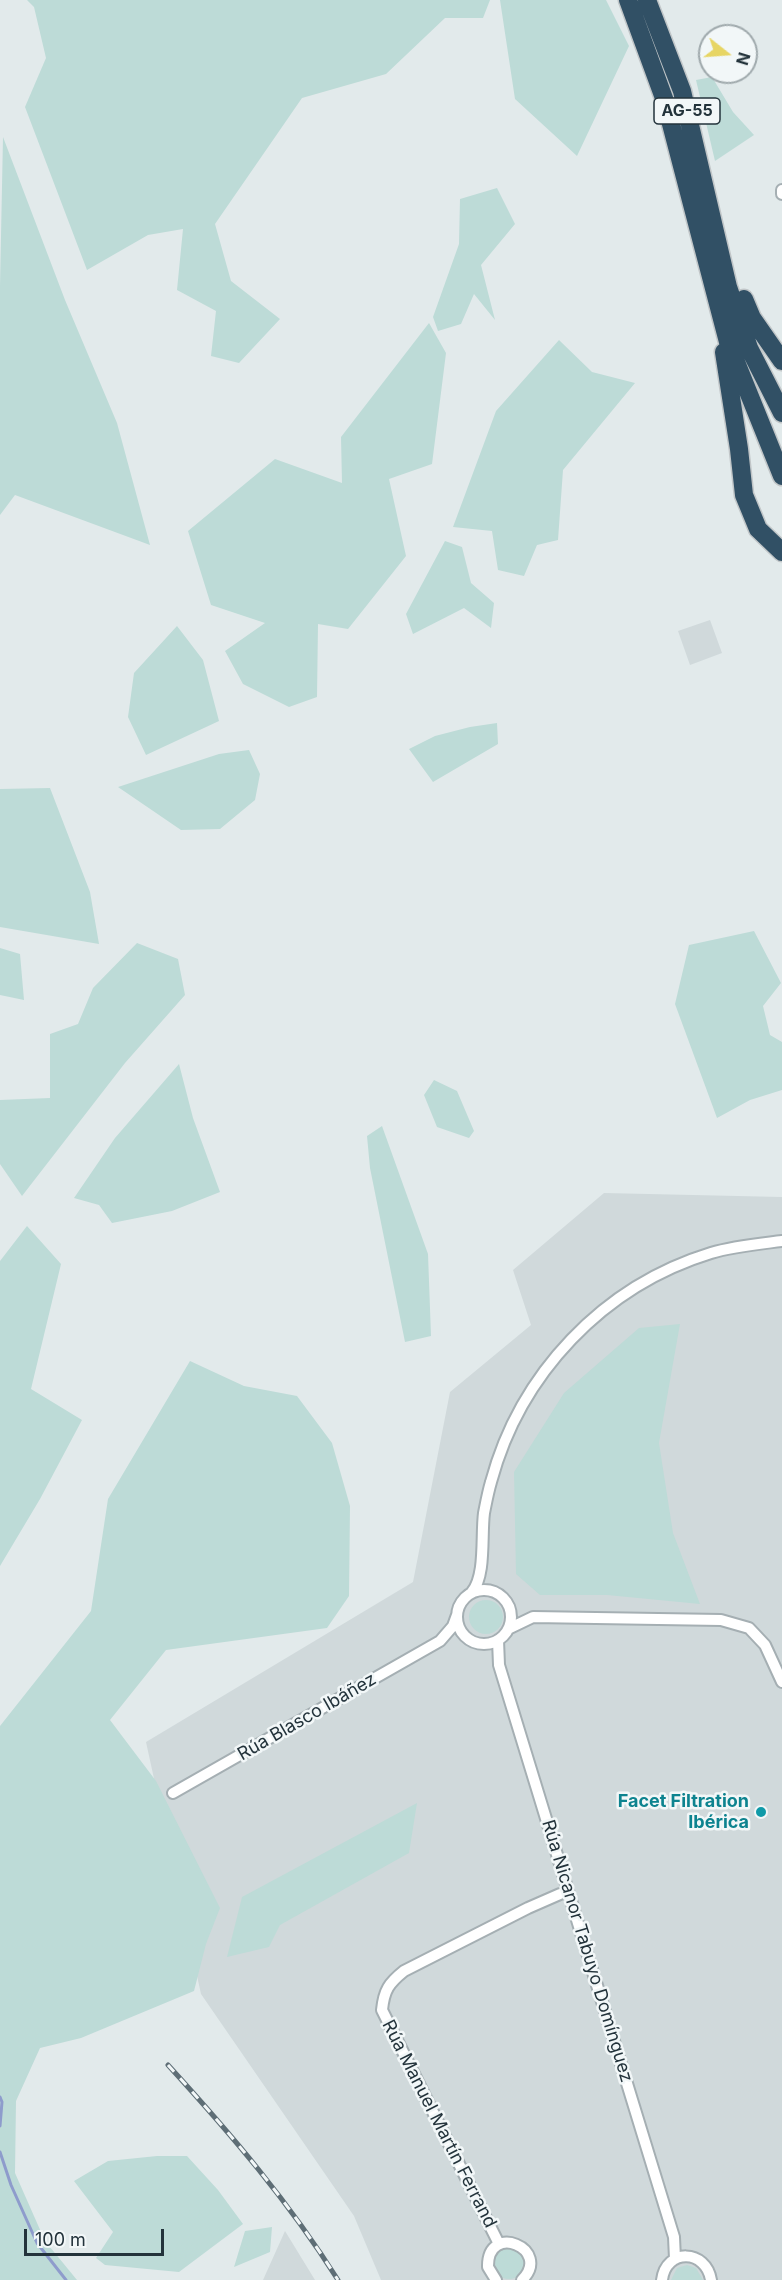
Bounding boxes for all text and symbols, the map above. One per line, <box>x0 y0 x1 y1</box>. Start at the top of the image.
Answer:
north arrow <box>698 24 758 84</box>
text: N <box>732 50 755 67</box>
road number: AG-55 <box>654 98 720 124</box>
street label: Rúa Blasco Ibáñez <box>234 1669 380 1765</box>
place label: Facet Filtration Ibérica <box>618 1791 749 1834</box>
marker: Facet Filtration Ibérica <box>754 1805 768 1819</box>
street label: Rúa Nicanor Tabuyo Domínguez <box>537 1817 637 2085</box>
street label: Rúa Manuel Martín Ferrand <box>377 2016 501 2232</box>
scale bar <box>27 2217 166 2255</box>
text: 100 m <box>35 2229 86 2250</box>

